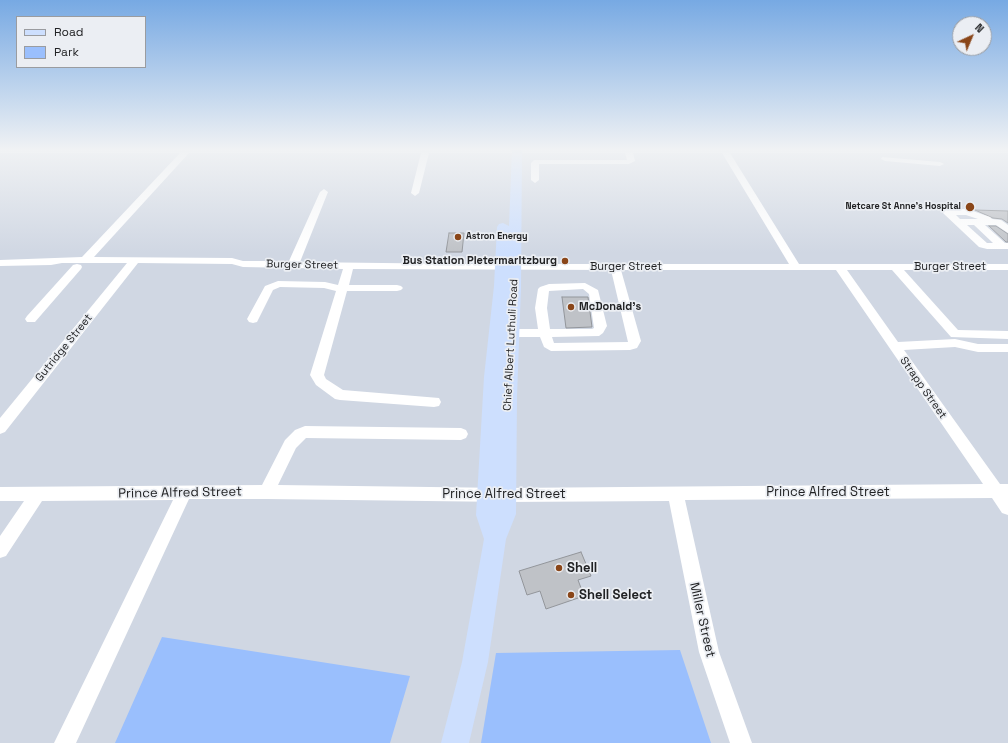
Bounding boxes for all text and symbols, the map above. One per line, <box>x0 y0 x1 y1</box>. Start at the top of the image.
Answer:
legend <box>16 16 146 68</box>
north arrow <box>952 16 992 56</box>
text: N <box>972 20 987 36</box>
text: Road <box>54 24 83 40</box>
text: Park <box>54 44 79 60</box>
marker: Netcare St Anne's Hospital <box>964 201 976 213</box>
place label: Netcare St Anne's Hospital <box>845 202 961 212</box>
marker: Astron Energy <box>453 232 463 242</box>
place label: Astron Energy <box>466 232 528 242</box>
place label: Bus Station Pietermaritzburg <box>402 254 557 268</box>
marker: Bus Station Pietermaritzburg <box>560 256 570 266</box>
street label: Burger Street <box>266 258 338 272</box>
street label: Burger Street <box>590 260 662 274</box>
street label: Burger Street <box>914 260 986 274</box>
street label: Chief Albert Luthuli Road <box>501 279 521 411</box>
place label: McDonald's <box>579 300 641 314</box>
marker: McDonald's <box>566 302 576 312</box>
street label: Gutridge Street <box>33 312 95 384</box>
street label: Strapp Street <box>897 354 949 422</box>
street label: Prince Alfred Street <box>118 484 242 502</box>
street label: Prince Alfred Street <box>766 484 890 500</box>
street label: Prince Alfred Street <box>442 486 566 502</box>
place label: Shell <box>567 560 597 576</box>
marker: Shell <box>554 563 564 573</box>
street label: Miller Street <box>686 581 718 659</box>
place label: Shell Select <box>579 587 652 603</box>
marker: Shell Select <box>566 590 576 600</box>

